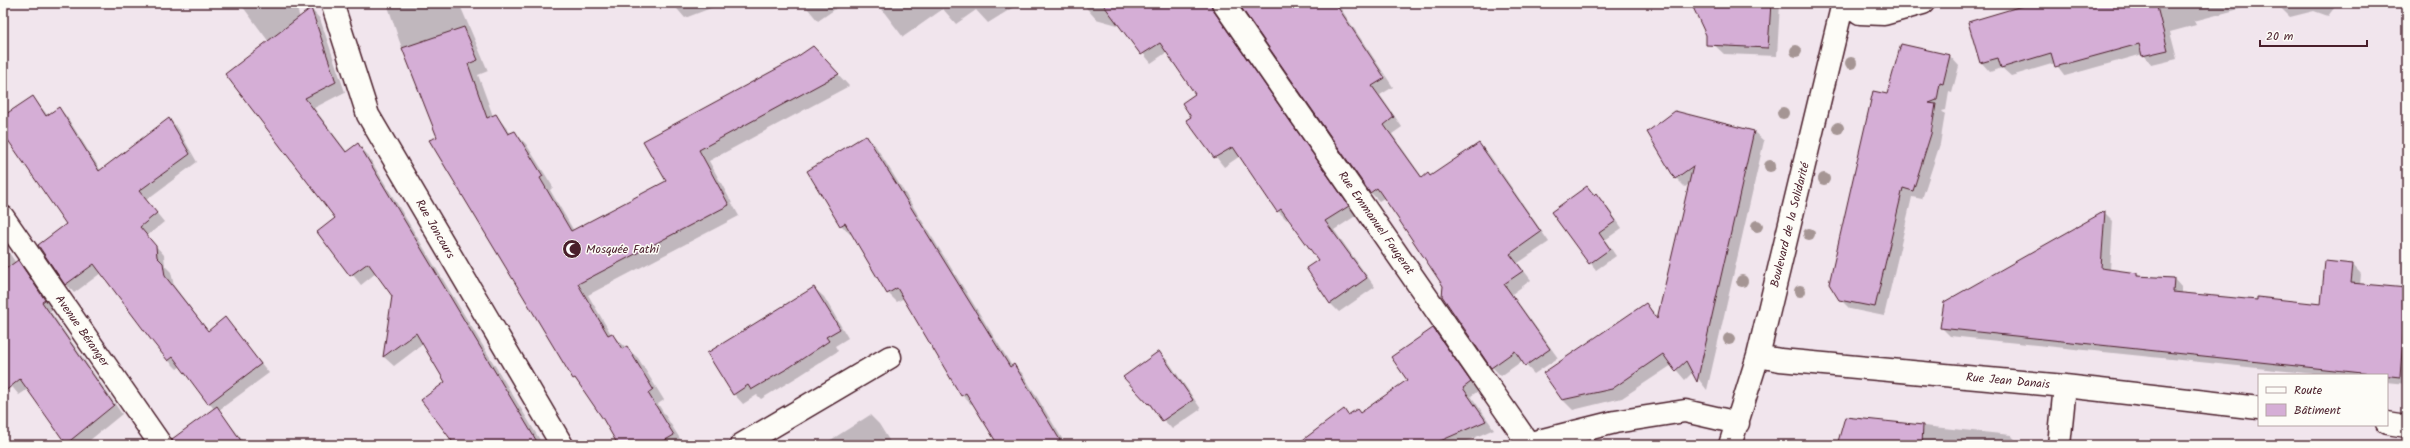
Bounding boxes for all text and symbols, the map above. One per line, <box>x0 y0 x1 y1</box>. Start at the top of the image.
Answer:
scale bar <box>2260 22 2367 48</box>
text: 20 m <box>2266 27 2294 46</box>
street label: Boulevard de la Solidarité <box>1765 160 1815 289</box>
street label: Rue Emmanuel Fougerat <box>1333 167 1419 279</box>
street label: Rue Joncours <box>410 196 460 262</box>
mosque icon: Mosquée Fathi <box>561 238 583 260</box>
place label: Mosquée Fathi <box>586 240 660 259</box>
street label: Avenue Béranger <box>50 291 114 372</box>
street label: Rue Jean Danais <box>1965 368 2051 394</box>
legend <box>2258 374 2388 426</box>
text: Route <box>2294 381 2323 400</box>
text: Bâtiment <box>2294 401 2341 420</box>

